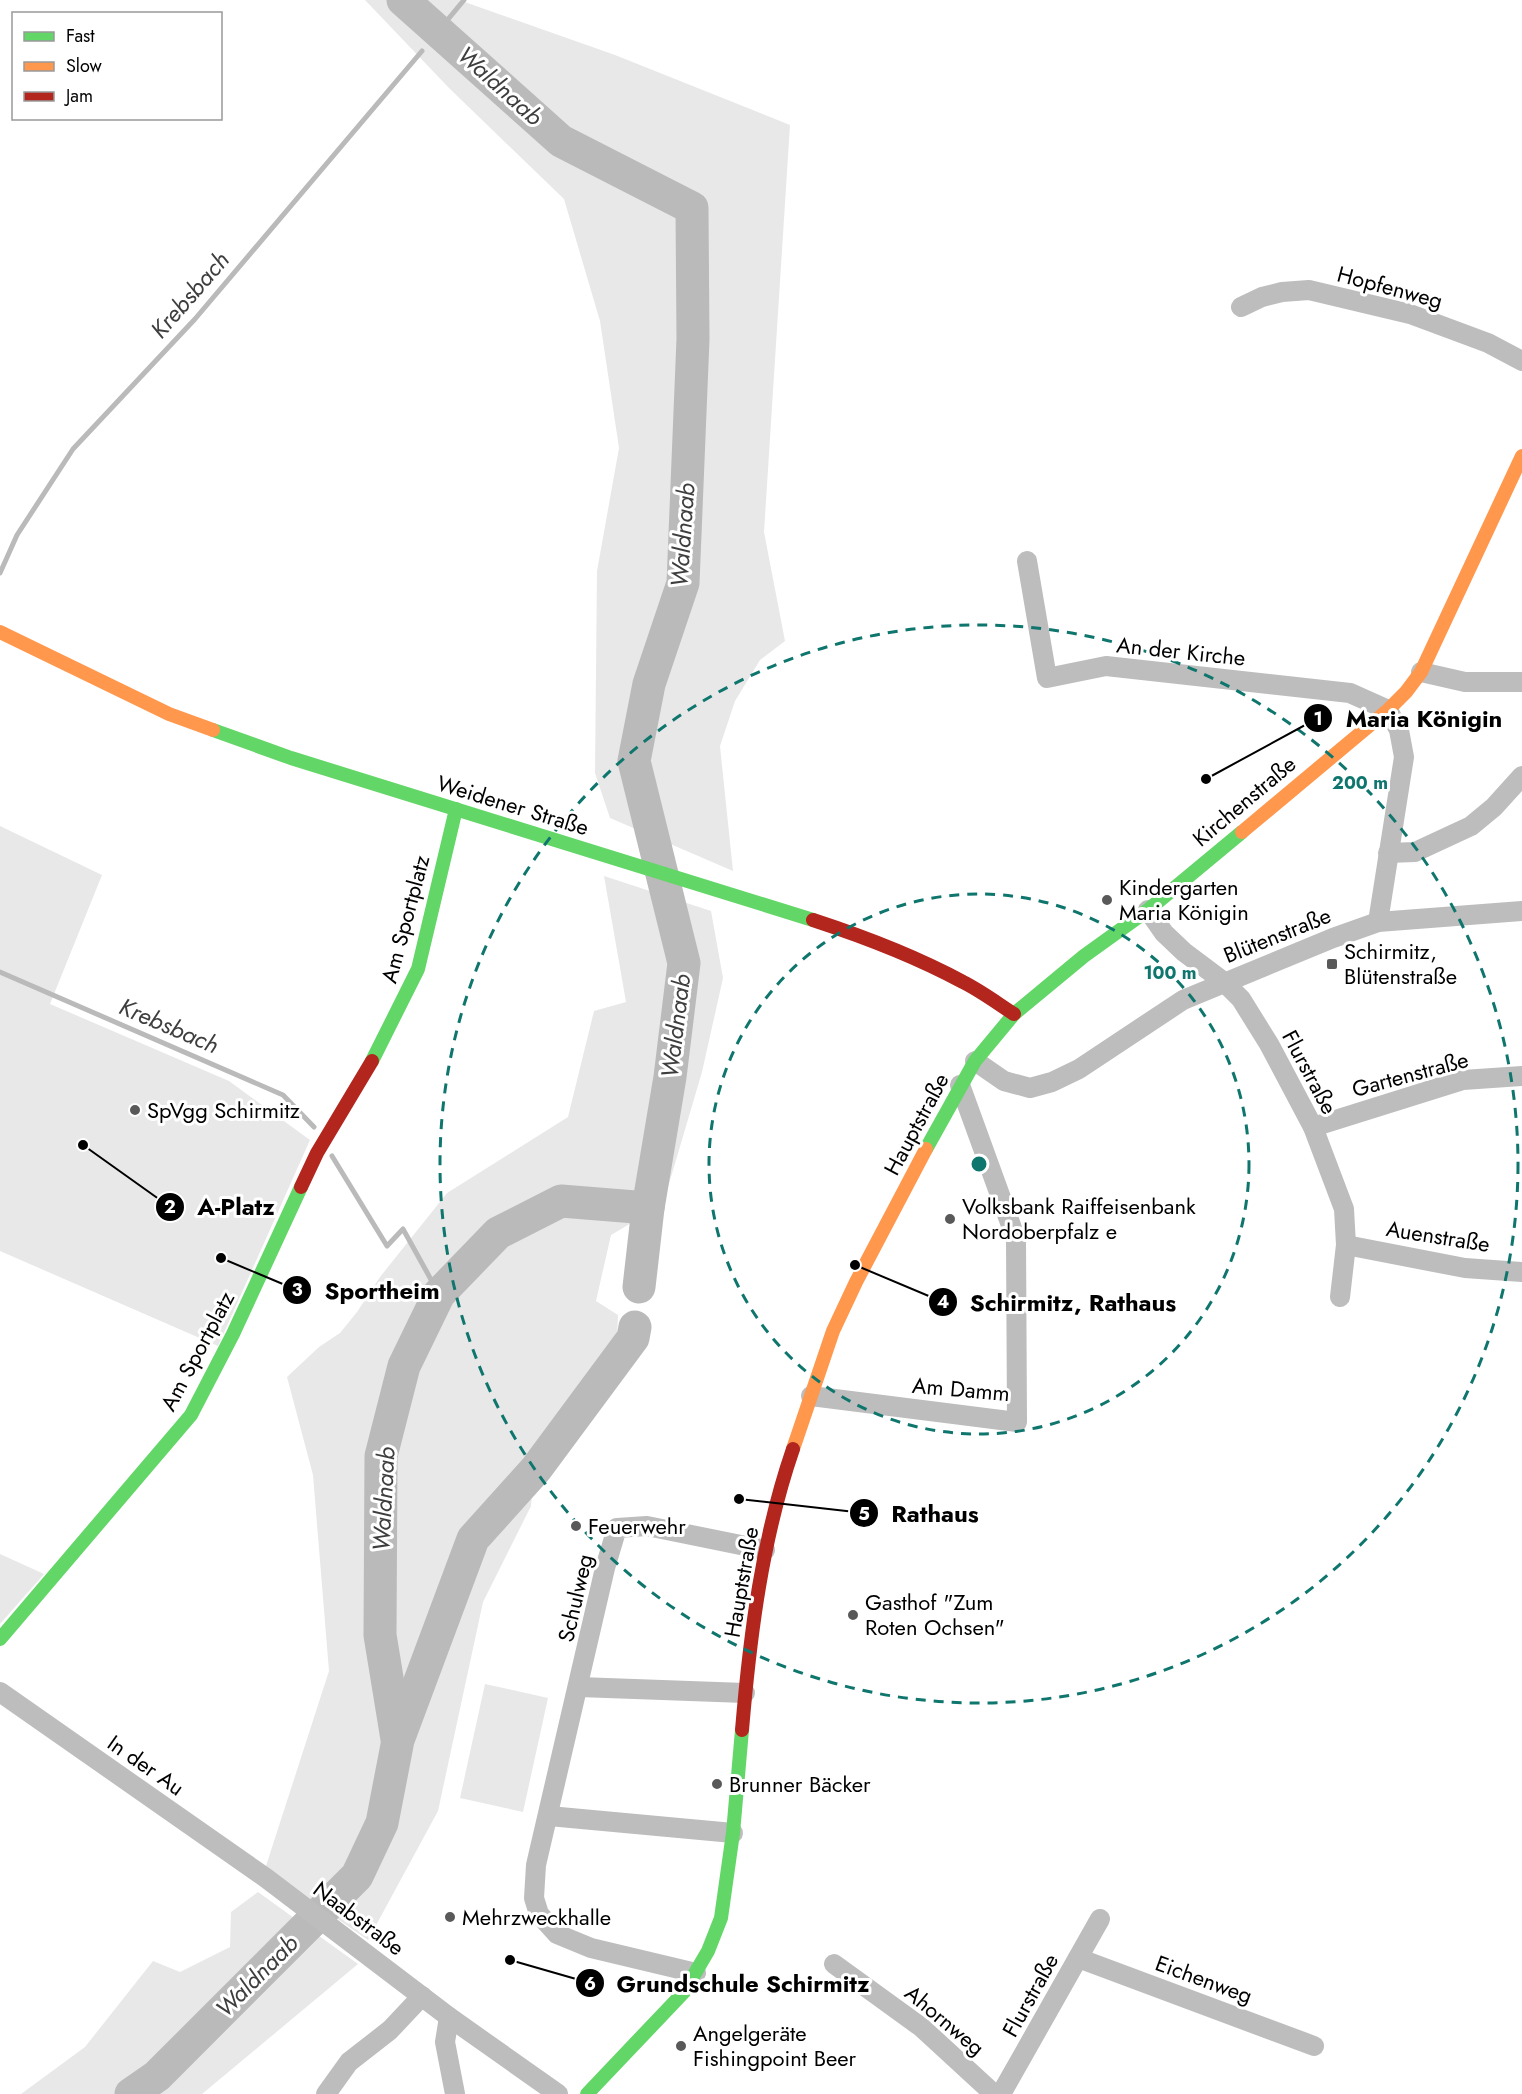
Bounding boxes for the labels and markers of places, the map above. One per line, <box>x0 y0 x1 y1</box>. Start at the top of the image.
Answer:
callout: Maria Königin <box>1303 697 1514 739</box>
place label: Kindergarten Maria Königin <box>1119 871 1249 928</box>
marker: Kindergarten Maria Königin <box>1100 893 1114 907</box>
place label: Schirmitz, Blütenstraße <box>1344 935 1457 992</box>
marker: Schirmitz, Blütenstraße <box>1325 957 1339 971</box>
place label: SpVgg Schirmitz <box>147 1094 300 1126</box>
marker: SpVgg Schirmitz <box>128 1103 142 1117</box>
centre of rings <box>969 1154 989 1174</box>
callout: A-Platz <box>155 1186 286 1228</box>
place label: Volksbank Raiffeisenbank Nordoberpfalz e <box>962 1190 1196 1247</box>
marker: Volksbank Raiffeisenbank Nordoberpfalz e <box>943 1212 957 1226</box>
callout: Sportheim <box>282 1269 451 1311</box>
callout: Schirmitz, Rathaus <box>928 1281 1189 1323</box>
callout: Rathaus <box>849 1492 990 1534</box>
place label: Feuerwehr <box>588 1510 686 1542</box>
marker: Feuerwehr <box>569 1519 583 1533</box>
place label: Gasthof "Zum Roten Ochsen" <box>865 1586 1005 1643</box>
marker: Gasthof "Zum Roten Ochsen" <box>846 1608 860 1622</box>
place label: Brunner Bäcker <box>729 1768 871 1800</box>
marker: Brunner Bäcker <box>710 1777 724 1791</box>
place label: Mehrzweckhalle <box>462 1901 611 1933</box>
marker: Mehrzweckhalle <box>443 1910 457 1924</box>
callout: Grundschule Schirmitz <box>575 1962 882 2004</box>
place label: Angelgeräte Fishingpoint Beer <box>693 2017 857 2074</box>
marker: Angelgeräte Fishingpoint Beer <box>674 2039 688 2053</box>

